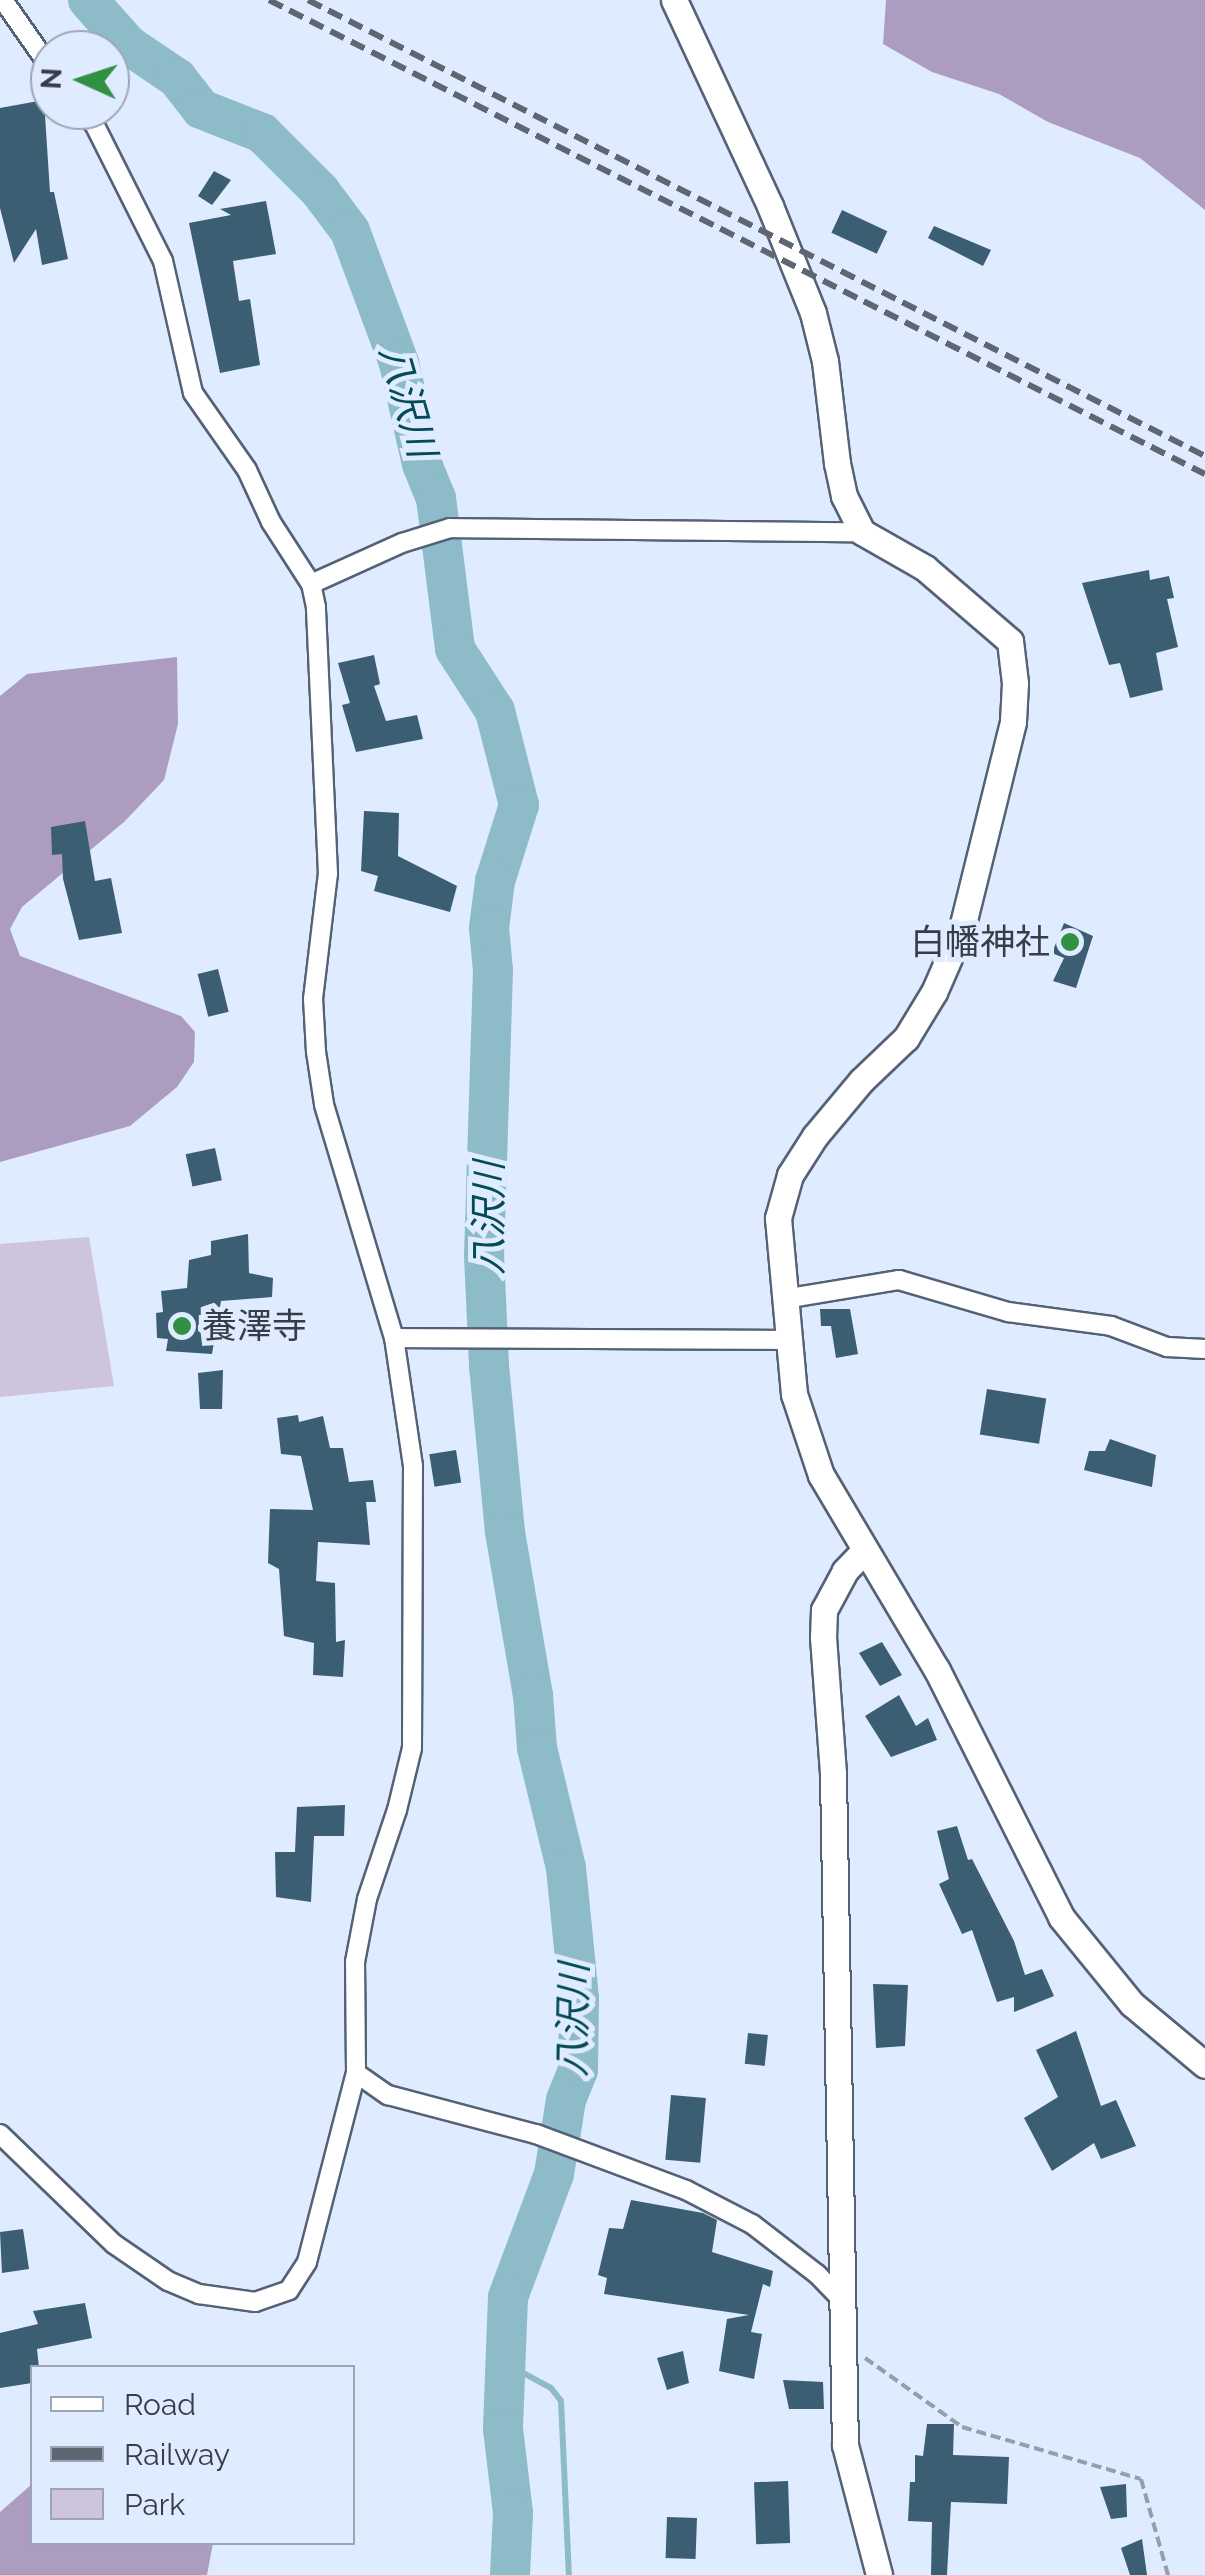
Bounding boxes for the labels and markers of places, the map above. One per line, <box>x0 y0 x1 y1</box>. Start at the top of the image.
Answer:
place label: 白幡神社 <box>910 921 1050 963</box>
marker: 白幡神社 <box>1059 931 1081 953</box>
place label: 養澤寺 <box>202 1305 307 1347</box>
marker: 養澤寺 <box>171 1315 193 1337</box>

